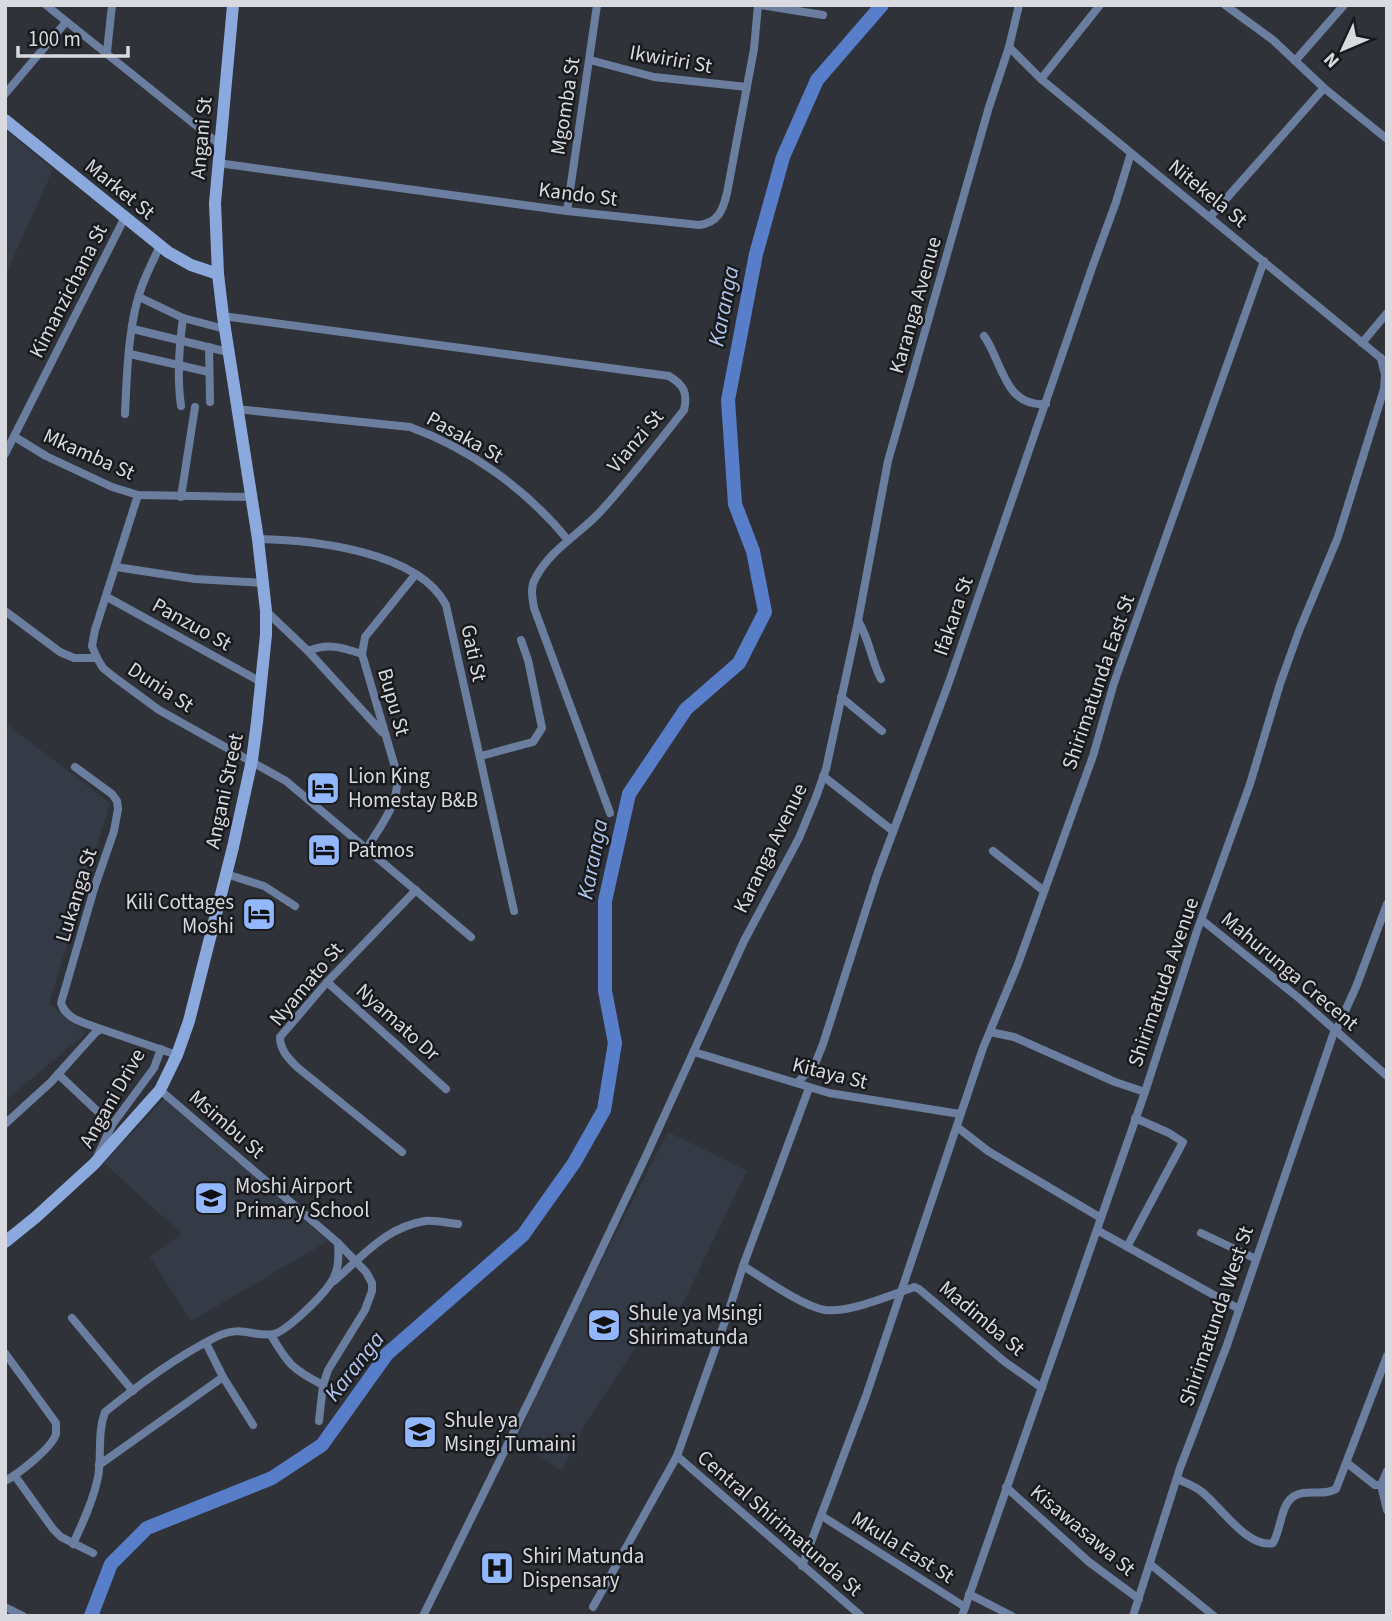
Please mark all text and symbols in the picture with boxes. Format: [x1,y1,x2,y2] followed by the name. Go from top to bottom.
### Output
[18,14,128,58] scale bar
[1308,14,1378,84] north arrow
[28,24,81,54] text: 100 m
[627,37,715,81] street label: Ikwiriri St
[1318,46,1346,74] text: N
[542,55,588,157] street label: Mgomba St
[182,96,220,180] street label: Angani St
[79,151,161,227] street label: Market St
[1162,152,1254,234] street label: Nitekela St
[537,174,619,214] street label: Kando St
[21,219,115,363] street label: Kimanzichana St
[881,233,949,377] street label: Karanga Avenue
[700,263,747,349] water label: Karanga
[600,403,670,479] street label: Vianzi St
[421,404,509,470] street label: Pasaka St
[38,420,140,488] street label: Mkamba St
[925,572,981,660] street label: Ifakara St
[147,590,237,658] street label: Panzuo St
[1054,590,1142,774] street label: Shirimatunda East St
[453,622,495,684] street label: Gati St
[122,654,200,720] street label: Dunia St
[370,665,418,739] street label: Bupu St
[197,731,251,851] street label: Angani Street
[348,761,478,815] place label: Lion King Homestay B&B
[304,769,342,807] hotel icon: Lion King Homestay B&B
[726,778,814,918] street label: Karanga Avenue
[569,816,616,902] water label: Karanga
[305,831,343,869] hotel icon: Patmos
[348,835,414,865] place label: Patmos
[48,844,104,946] street label: Lukanga St
[126,887,234,941] place label: Kili Cottages Moshi
[1120,893,1206,1071] street label: Shirimatuda Avenue
[240,895,278,933] hotel icon: Kili Cottages Moshi
[1215,904,1365,1038] street label: Mahurunga Crecent
[262,935,350,1033] street label: Nyamato St
[349,976,447,1068] street label: Nyamato Dr
[71,1043,153,1153] street label: Angani Drive
[789,1049,871,1097] street label: Kitaya St
[183,1083,271,1165] street label: Msimbu St
[235,1171,370,1225] place label: Moshi Airport Primary School
[192,1179,230,1217] school or university icon: Moshi Airport Primary School
[1171,1222,1261,1410] street label: Shirimatunda West St
[933,1273,1031,1363] street label: Madimba St
[628,1298,763,1352] place label: Shule ya Msingi Shirimatunda
[585,1306,623,1344] school or university icon: Shule ya Msingi Shirimatunda
[316,1324,392,1409] water label: Karanga
[444,1405,576,1459] place label: Shule ya Msingi Tumaini
[401,1413,439,1451] school or university icon: Shule ya Msingi Tumaini
[691,1443,869,1603] street label: Central Shirimatunda St
[1024,1477,1142,1583] street label: Kisawasawa St
[846,1504,960,1590] street label: Mkula East St
[522,1541,644,1595] place label: Shiri Matunda Dispensary
[478,1549,516,1587] hospital icon: Shiri Matunda Dispensary

